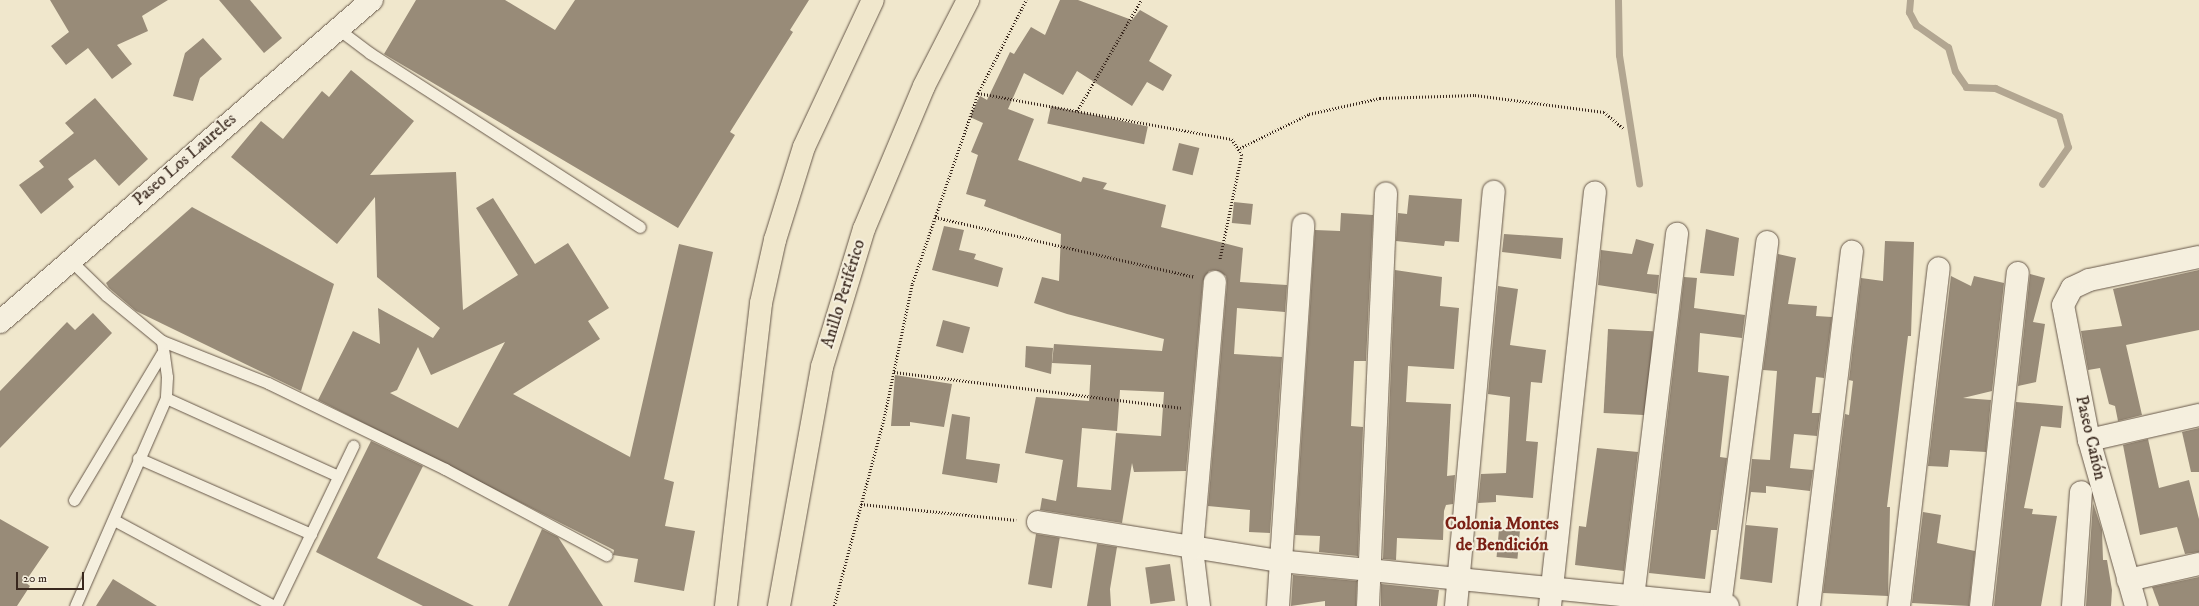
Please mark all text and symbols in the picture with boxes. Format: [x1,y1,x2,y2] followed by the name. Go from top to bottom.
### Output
[129,110,241,210] street label: Paseo Los Laureles
[818,237,870,351] street label: Anillo Periférico
[2070,394,2110,482] street label: Paseo Cañón
[1445,514,1559,556] district label: Colonia Montes de Bendición
[18,564,86,590] scale bar
[23,571,47,586] text: 20 m

